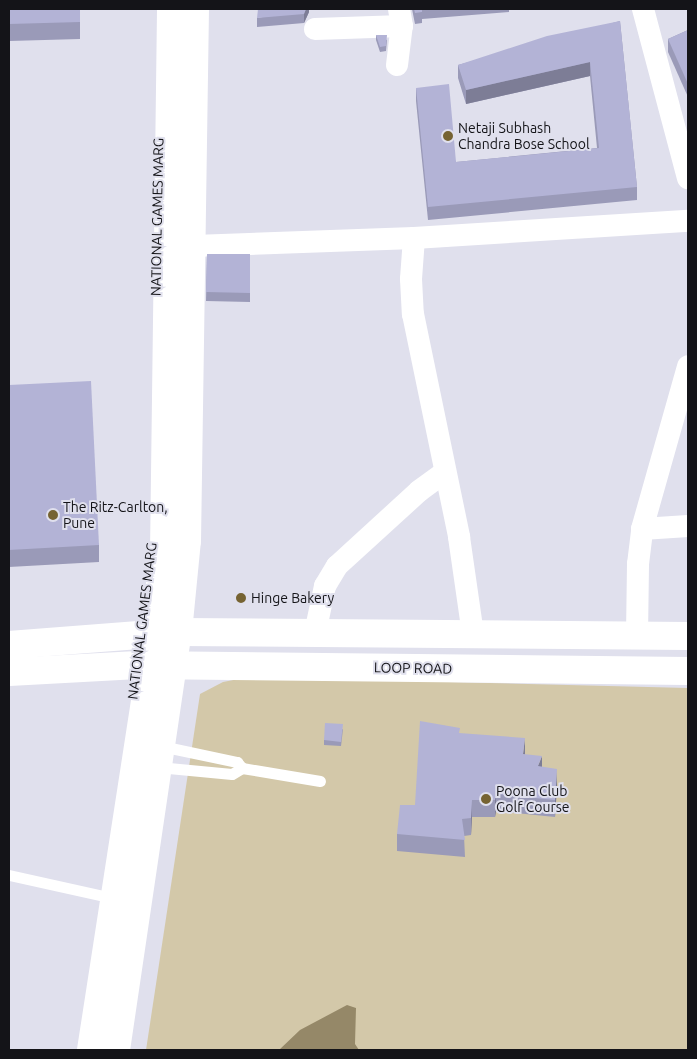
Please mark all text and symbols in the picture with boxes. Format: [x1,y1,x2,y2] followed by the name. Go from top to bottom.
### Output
[458,120,590,152] place label: Netaji Subhash Chandra Bose School
[442,130,454,142] marker: Netaji Subhash Chandra Bose School
[147,138,167,296] street label: NATIONAL GAMES MARG
[63,499,168,532] place label: The Ritz-Carlton, Pune
[47,509,59,521] marker: The Ritz-Carlton, Pune
[124,542,160,700] street label: NATIONAL GAMES MARG
[251,590,334,606] place label: Hinge Bakery
[235,592,247,604] marker: Hinge Bakery
[374,659,452,677] street label: LOOP ROAD
[496,783,570,816] place label: Poona Club Golf Course
[480,793,492,805] marker: Poona Club Golf Course

